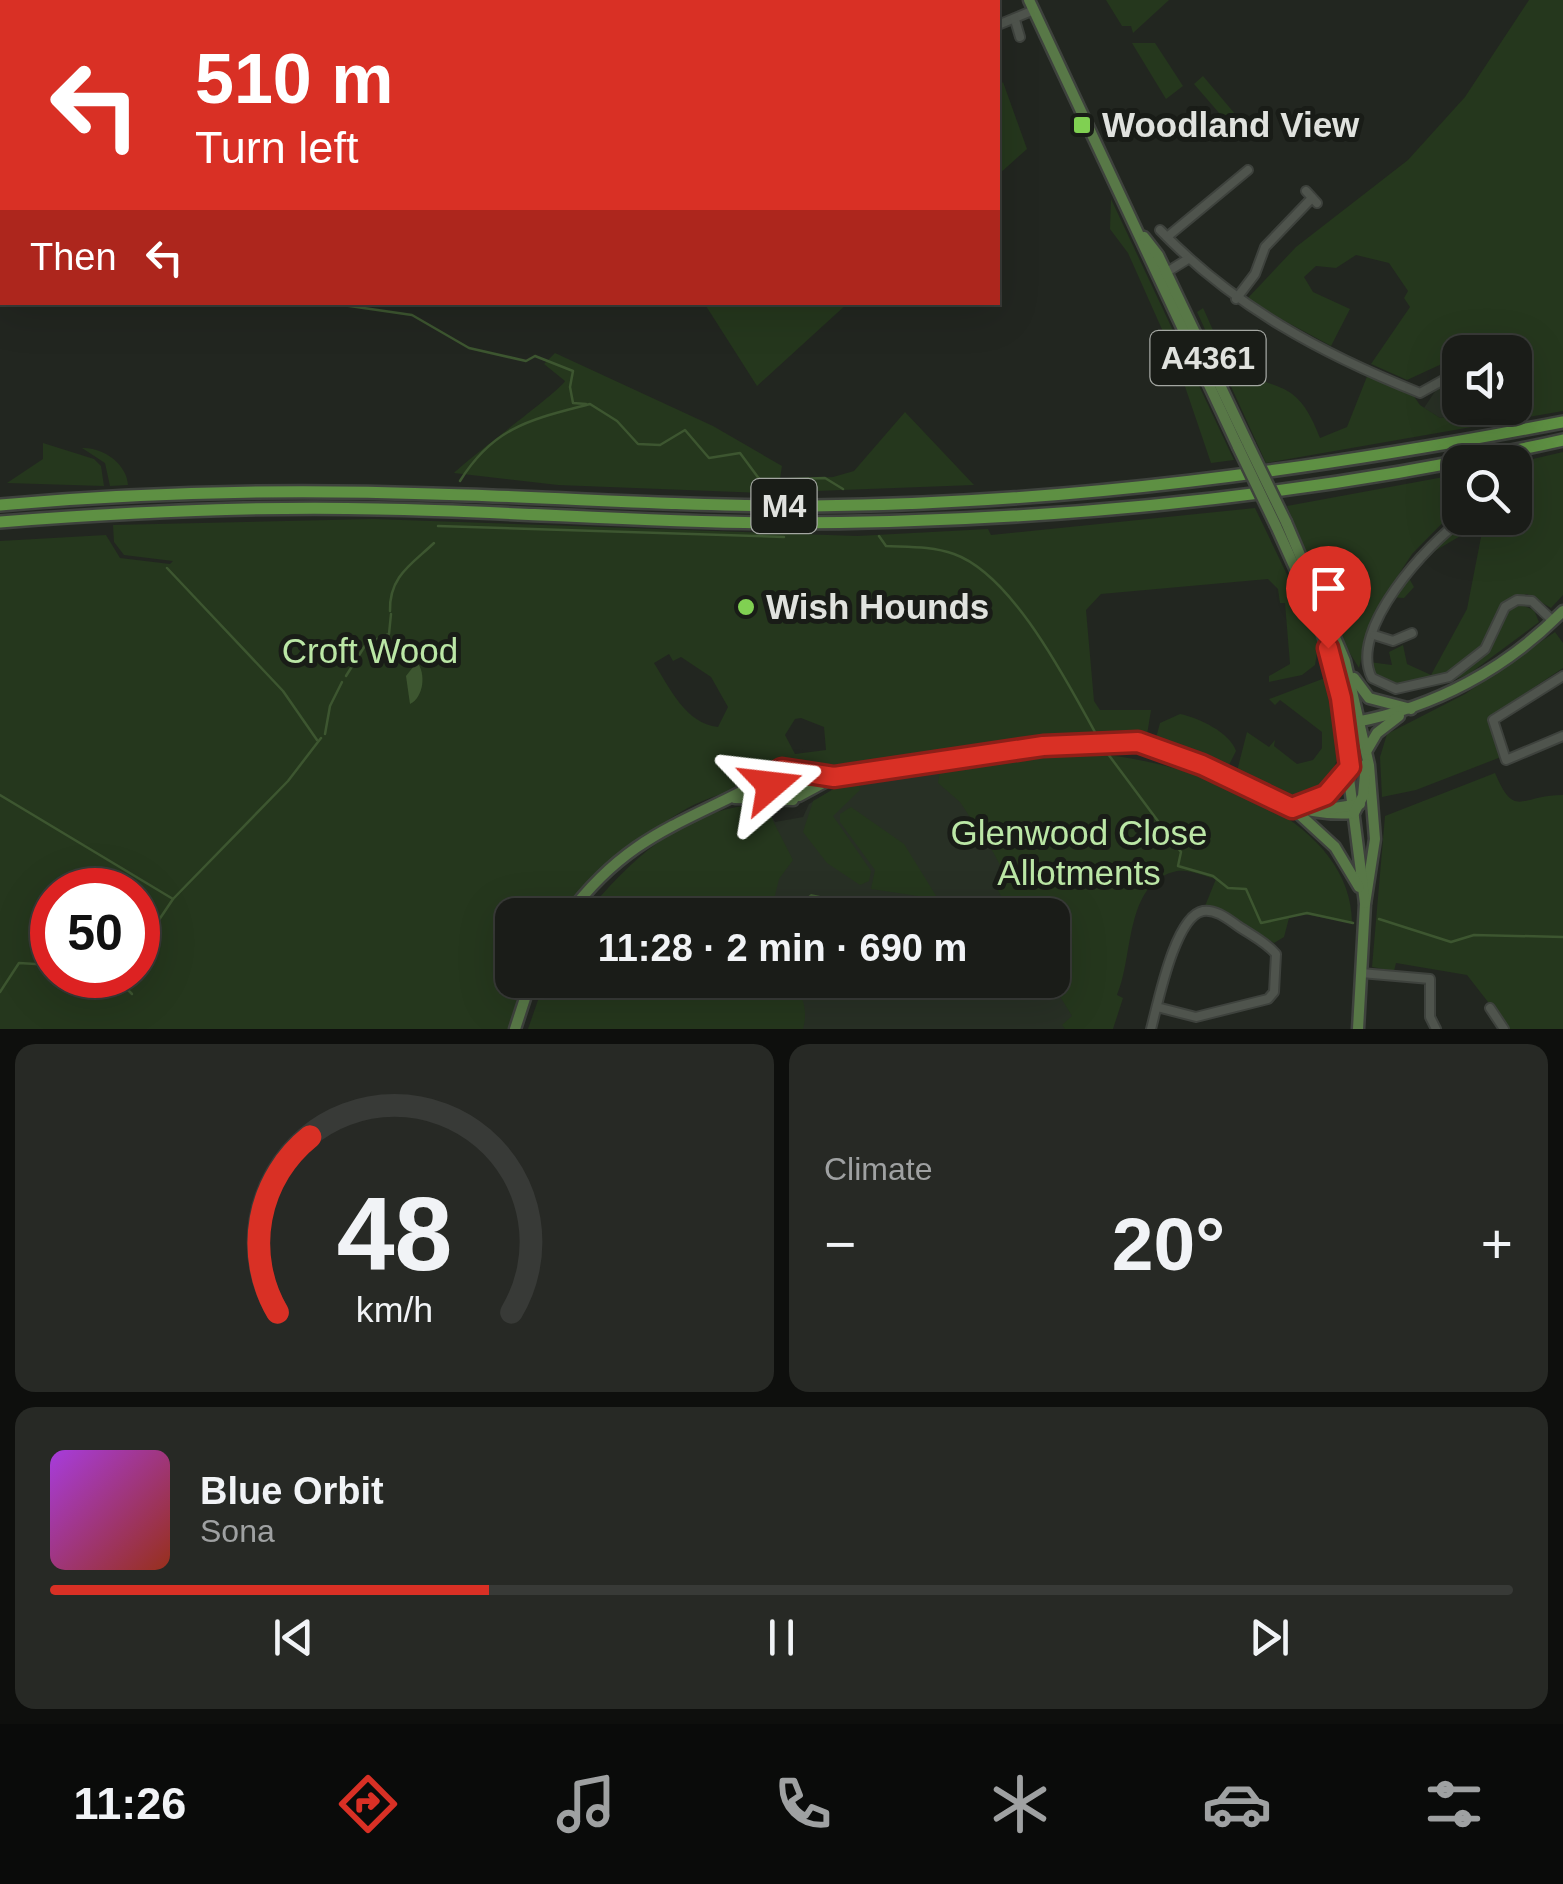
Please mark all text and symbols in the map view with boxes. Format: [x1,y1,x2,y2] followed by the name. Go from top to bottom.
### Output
[30,40,160,170] icon: left
[195,40,393,118] text: 510 m
[1102,105,1360,144] place label: Woodland View
[1071,114,1093,136] marker: Woodland View
[195,122,358,173] text: Turn left
[137,230,192,285] icon: left
[30,236,117,278] text: Then
[1150,331,1266,385] road number: A4361
[1442,335,1532,535] map controls
[1442,335,1532,425] button: sound
[1442,445,1532,535] button: search
[752,479,816,533] road number: M4
[1286,546,1371,649] pin
[1301,561,1356,616] icon: arrive
[766,587,989,626] place label: Wish Hounds
[735,596,757,618] marker: Wish Hounds
[282,631,458,670] park label: Croft Wood
[719,733,823,837] position arrow
[951,813,1207,892] park label: Glenwood Close Allotments
[30,868,160,998] speed limit sign: 50
[598,927,967,969] text: 11:28 · 2 min · 690 m
[824,1151,932,1187] text: Climate
[337,1176,452,1292] text: 48
[1112,1202,1225,1286] text: 20°
[824,1213,856,1275] text: −
[1481,1213,1513,1275] text: +
[356,1290,433,1330] text: km/h
[200,1470,384,1512] text: Blue Orbit
[200,1513,275,1549] text: Sona
[266,1610,321,1665] icon: previous
[754,1610,809,1665] icon: pause
[1242,1610,1297,1665] icon: next
[333,1769,403,1839] icon: directions
[551,1769,621,1839] icon: music
[768,1769,838,1839] icon: phone
[985,1769,1055,1839] icon: climate
[1202,1769,1272,1839] icon: car
[1419,1769,1489,1839] icon: filters
[74,1778,186,1829] text: 11:26

